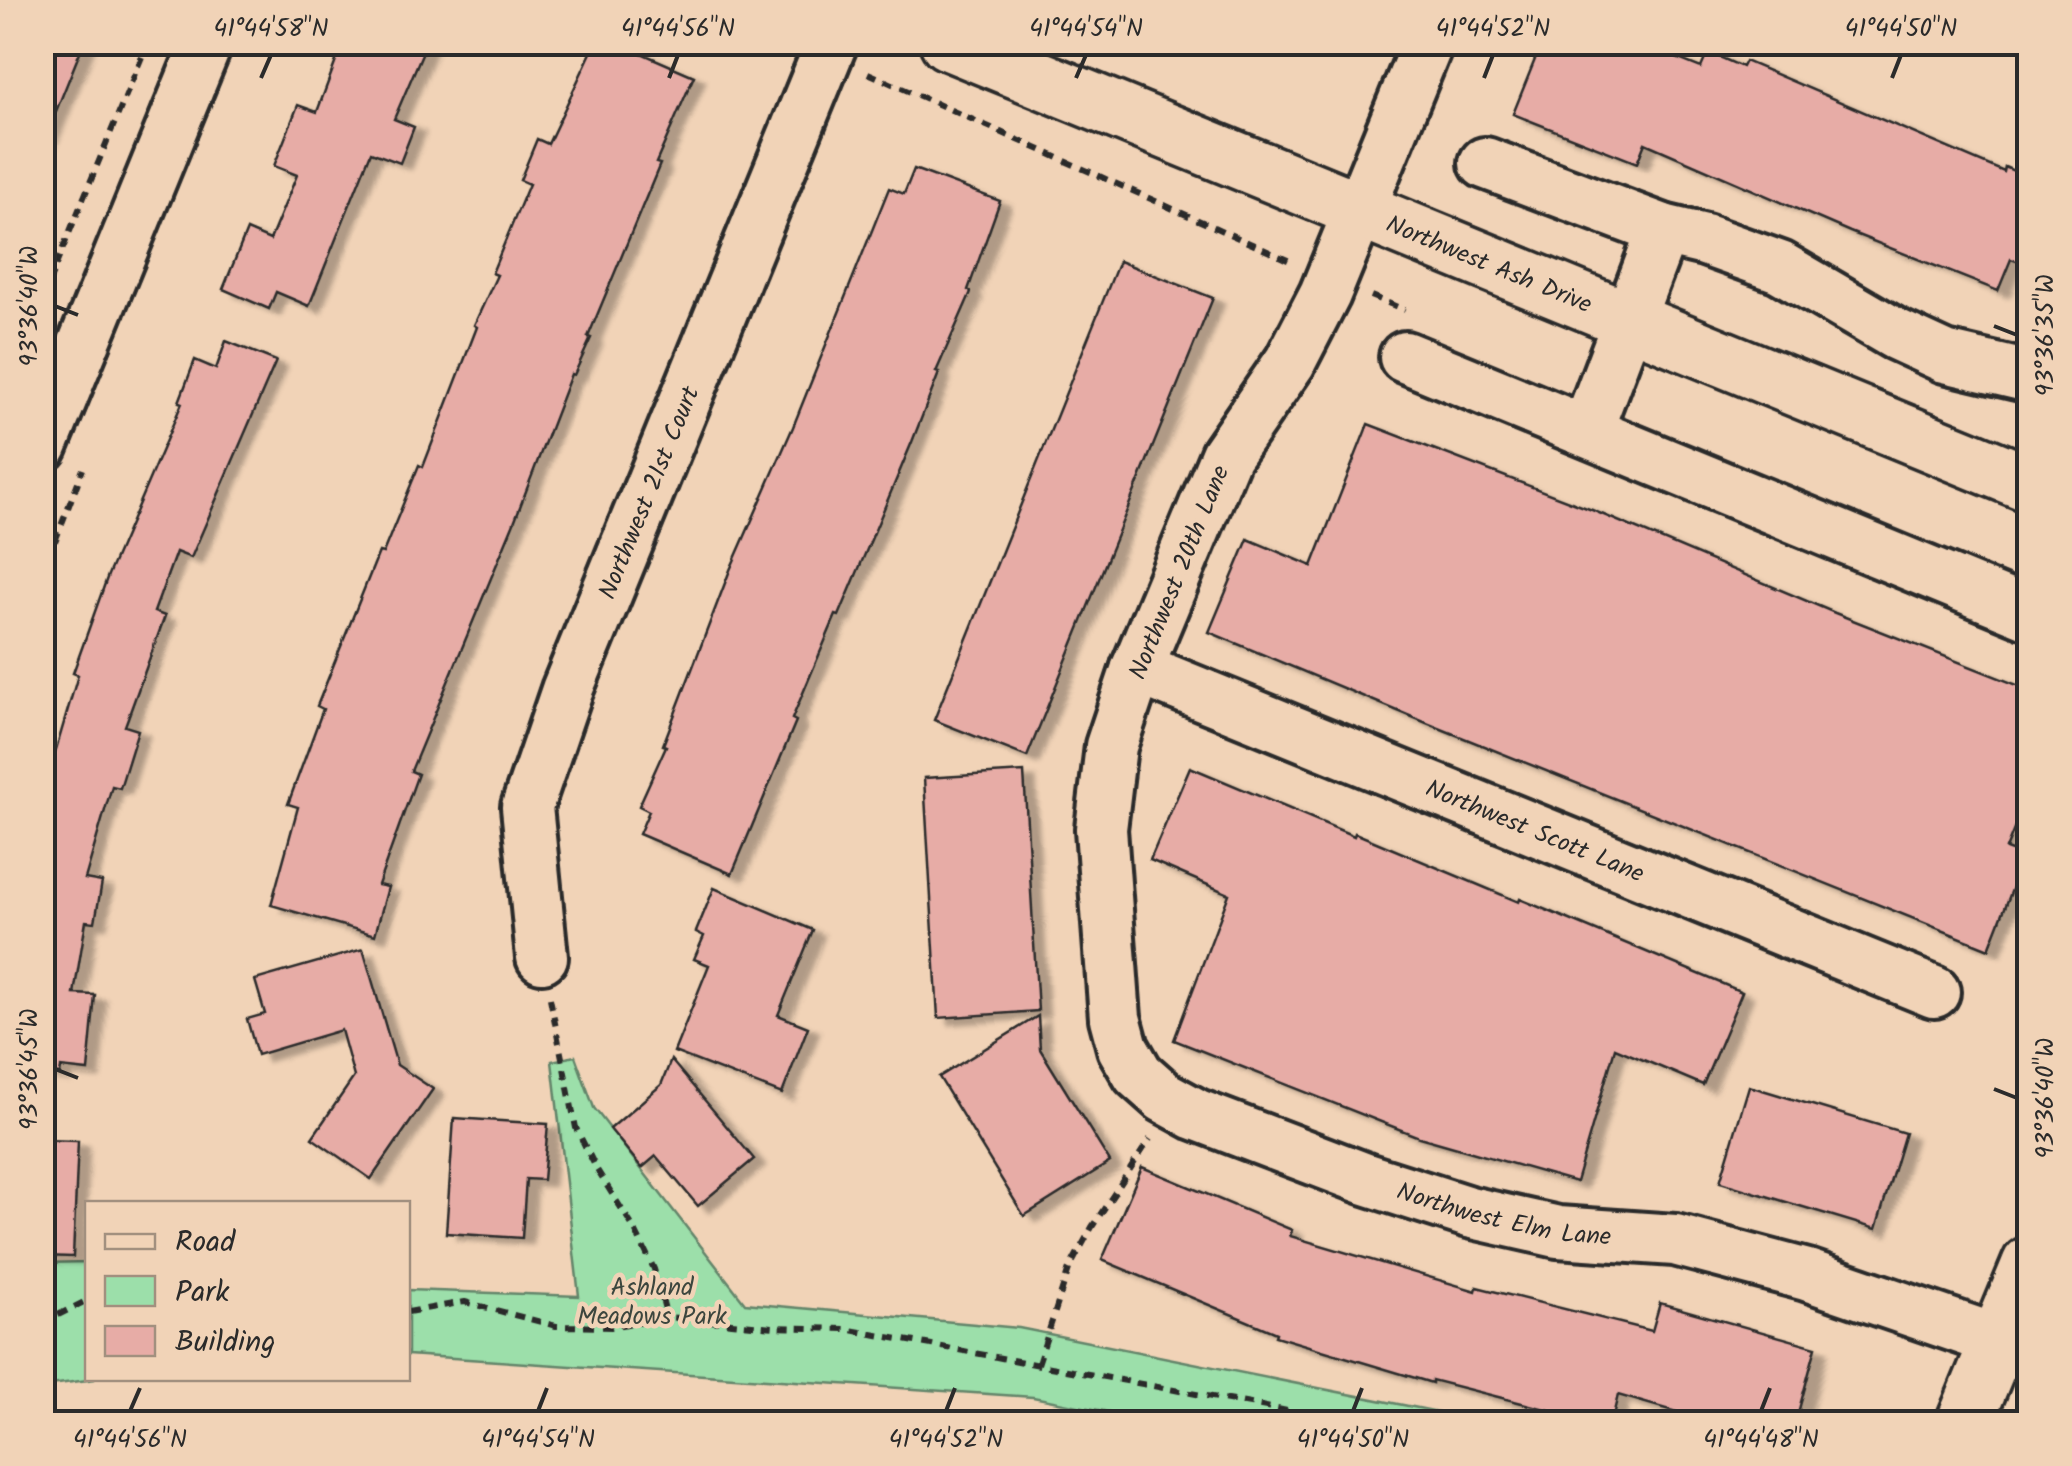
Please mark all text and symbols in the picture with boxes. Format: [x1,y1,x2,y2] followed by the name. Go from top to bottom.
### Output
[214,9,329,49] text: 41°44'58"N
[621,9,735,49] text: 41°44'56"N
[1029,9,1143,49] text: 41°44'54"N
[1436,9,1550,49] text: 41°44'52"N
[1845,9,1957,49] text: 41°44'50"N
[1380,205,1598,325] street label: Northwest Ash Drive
[10,246,50,366] text: 93°36'40"W
[2026,274,2066,396] text: 93°36'35"W
[588,380,711,606] street label: Northwest 21st Court
[1119,460,1241,686] street label: Northwest 20th Lane
[1419,769,1650,894] street label: Northwest Scott Lane
[10,1008,50,1130] text: 93°36'45"W
[2026,1038,2066,1158] text: 93°36'40"W
[1391,1172,1612,1258] street label: Northwest Elm Lane
[85,1201,410,1381] legend
[175,1219,236,1267] text: Road
[577,1268,727,1337] park label: Ashland Meadows Park
[175,1269,230,1317] text: Park
[175,1319,275,1367] text: Building
[73,1420,187,1460] text: 41°44'56"N
[481,1420,595,1460] text: 41°44'54"N
[889,1420,1003,1460] text: 41°44'52"N
[1297,1420,1409,1460] text: 41°44'50"N
[1703,1420,1819,1460] text: 41°44'48"N

